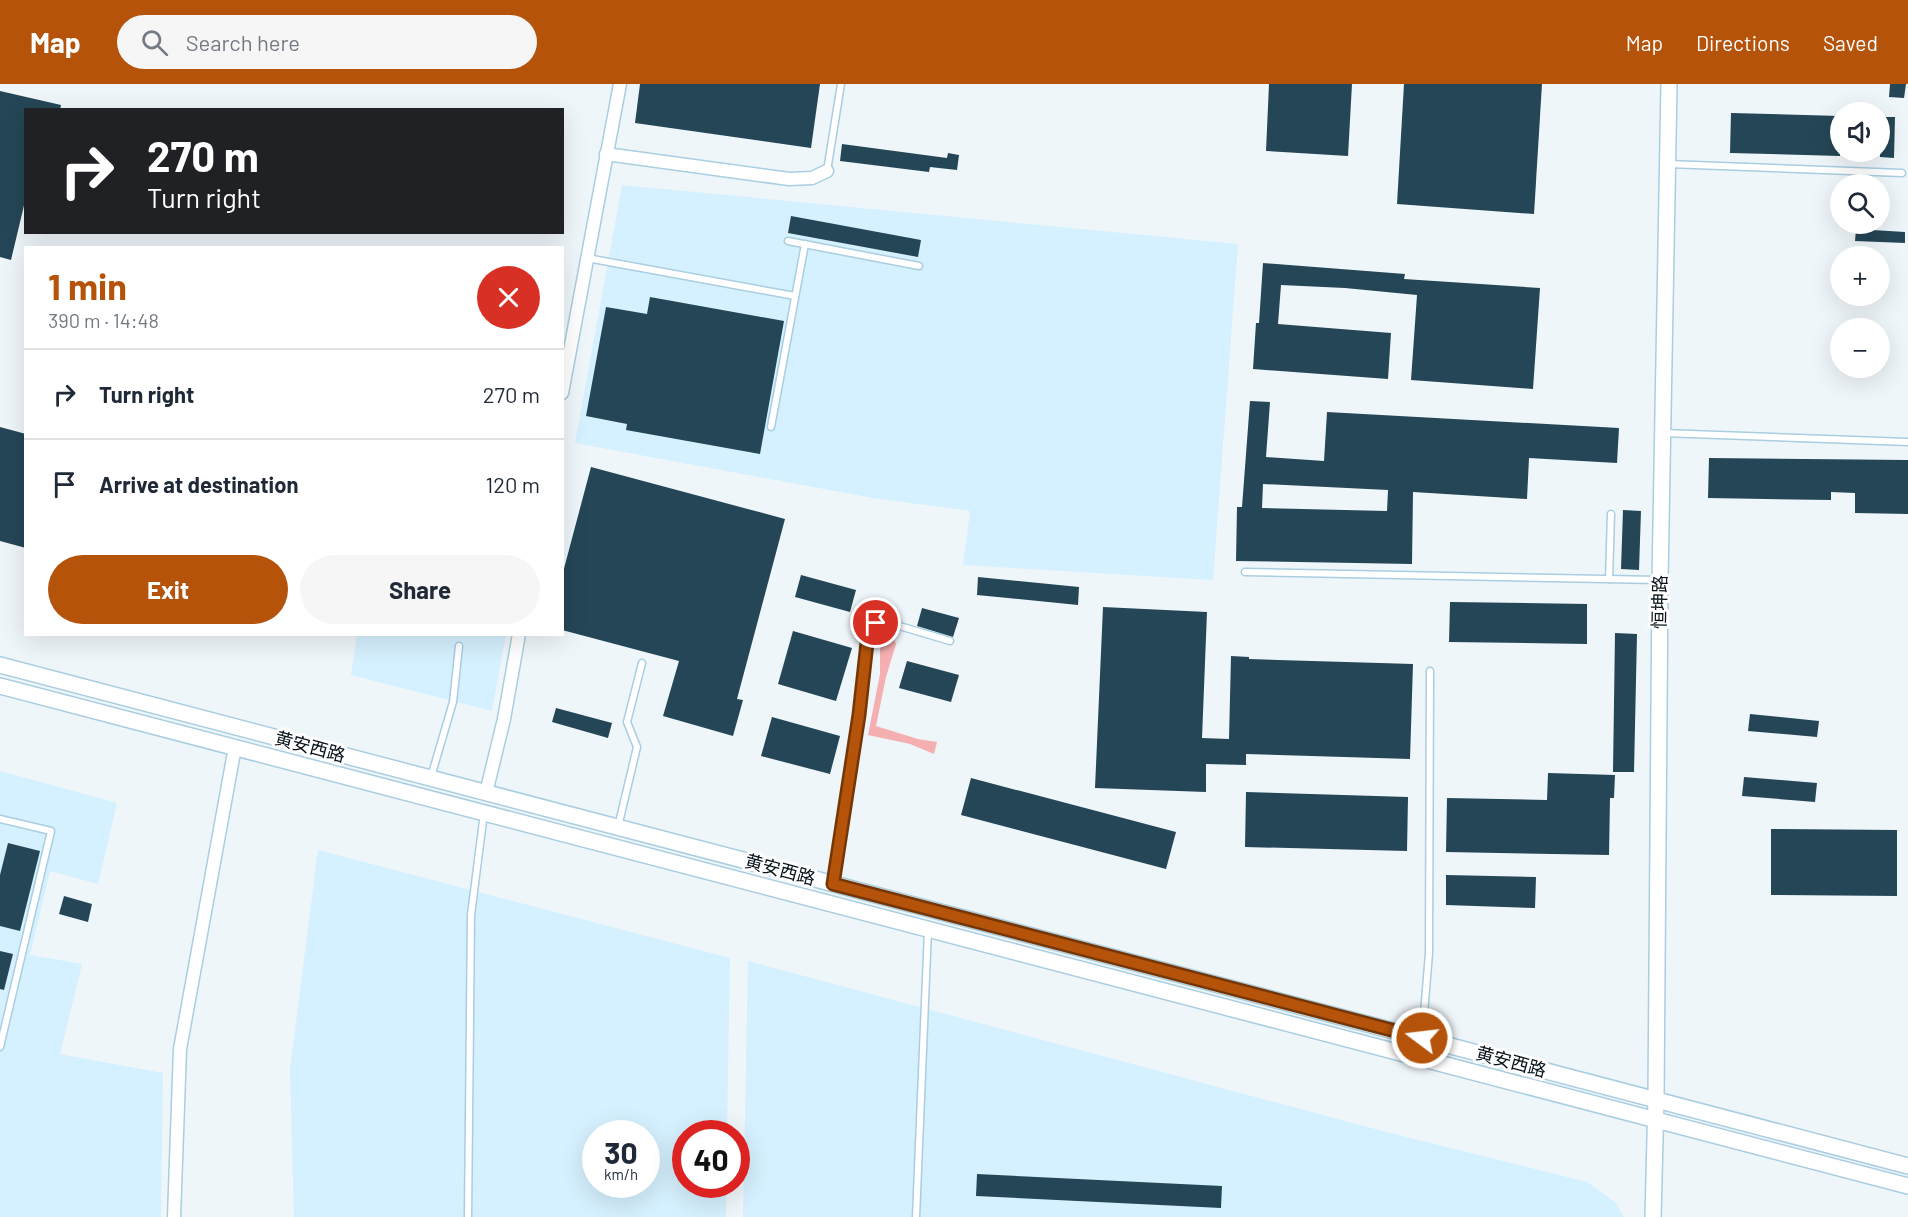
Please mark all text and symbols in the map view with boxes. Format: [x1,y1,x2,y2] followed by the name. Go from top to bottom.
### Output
[117,15,537,69] search box
[30,25,81,59] text: Map
[138,26,171,59] icon: search
[186,29,300,55] text: Search here
[1626,30,1663,55] text: Map
[1696,30,1790,55] text: Directions
[1823,30,1878,55] text: Saved
[1830,102,1890,378] map controls
[1830,102,1890,162] button: sound
[147,130,259,180] text: 270 m
[48,132,126,210] icon: right
[1830,174,1890,234] button: search
[147,181,261,213] text: Turn right
[1830,246,1890,306] button: +
[48,264,127,307] text: 1 min
[477,266,540,329] button: close
[48,308,159,332] text: 390 m · 14:48
[1830,318,1890,378] button: −
[48,378,81,411] icon: right
[99,381,194,407] text: Turn right
[483,381,540,407] text: 270 m
[48,468,81,501] icon: arrive
[99,471,298,497] text: Arrive at destination
[485,471,540,497] text: 120 m
[48,555,288,624] button: Exit
[300,555,540,624] button: Share
[1648,575,1670,629] street label: 恒坤路
[850,597,901,648] pin
[859,606,892,639] icon: arrive
[273,726,348,766] street label: 黄安西路
[743,849,818,889] street label: 黄安西路
[1390,1006,1454,1070] position arrow
[1474,1041,1549,1081] street label: 黄安西路
[672,1120,750,1198] speed limit sign: 40
[604,1134,638,1170] text: 30
[604,1165,638,1183] text: km/h

